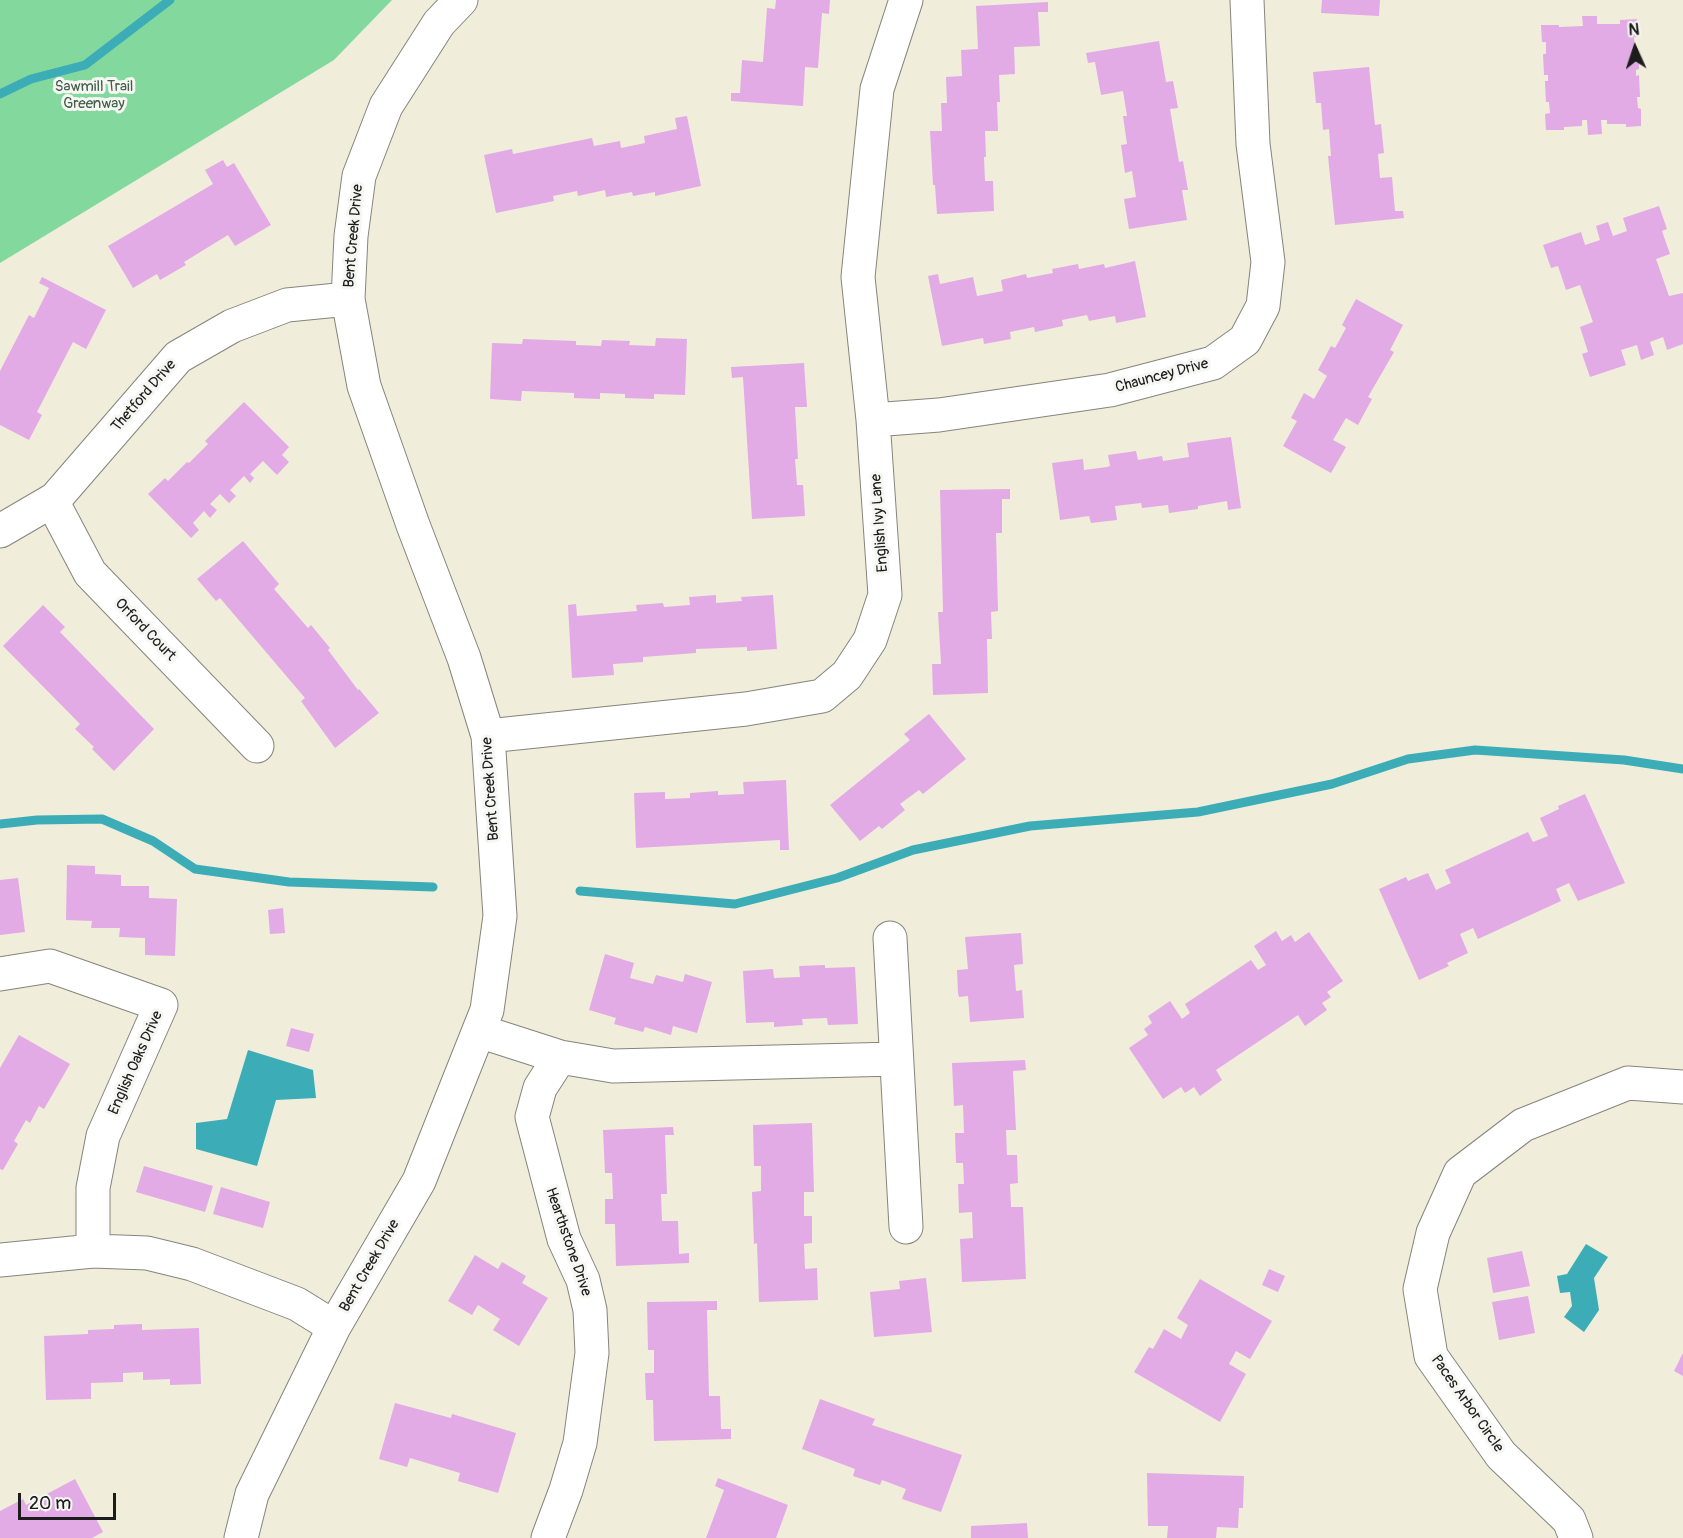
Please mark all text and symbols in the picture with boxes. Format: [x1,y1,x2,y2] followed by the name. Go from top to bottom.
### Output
[1605,18,1665,78] north arrow
[1628,20,1640,40] text: N
[55,78,133,113] park label: Sawmill Trail Greenway
[341,183,367,289] street label: Bent Creek Drive
[1113,355,1211,397] street label: Chauncey Drive
[108,356,180,436] street label: Thetford Drive
[868,473,892,573] street label: English Ivy Lane
[111,595,179,665] street label: Orford Court
[478,737,504,841] street label: Bent Creek Drive
[105,1008,167,1118] street label: English Oaks Drive
[541,1185,595,1299] street label: Hearthstone Drive
[336,1217,404,1315] street label: Bent Creek Drive
[1427,1352,1507,1456] street label: Paces Arbor Circle
[21,1481,118,1519] scale bar
[29,1492,71,1515] text: 20 m

